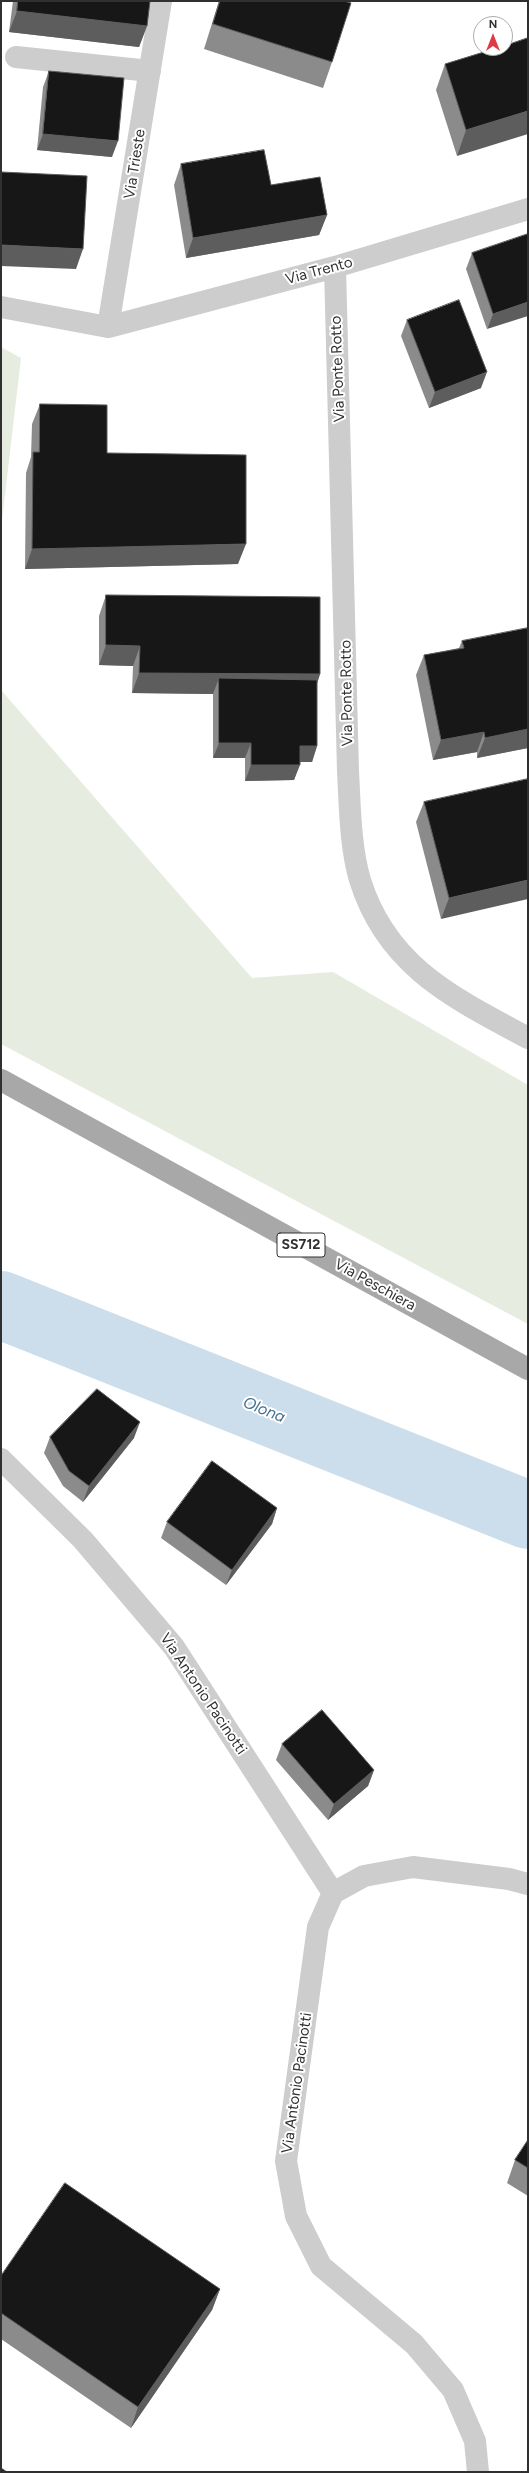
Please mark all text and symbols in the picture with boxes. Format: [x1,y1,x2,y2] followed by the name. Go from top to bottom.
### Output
[473,16,513,56] north arrow
[489,18,497,31] text: N
[121,128,149,200] street label: Via Trieste
[283,253,355,289] street label: Via Trento
[327,315,349,423] street label: Via Ponte Rotto
[337,640,357,746] street label: Via Ponte Rotto
[277,1233,325,1257] road number: SS712
[331,1255,419,1315] street label: Via Peschiera
[240,1393,288,1427] water label: Olona
[156,1630,250,1758] street label: Via Antonio Pacinotti
[278,2011,316,2155] street label: Via Antonio Pacinotti

